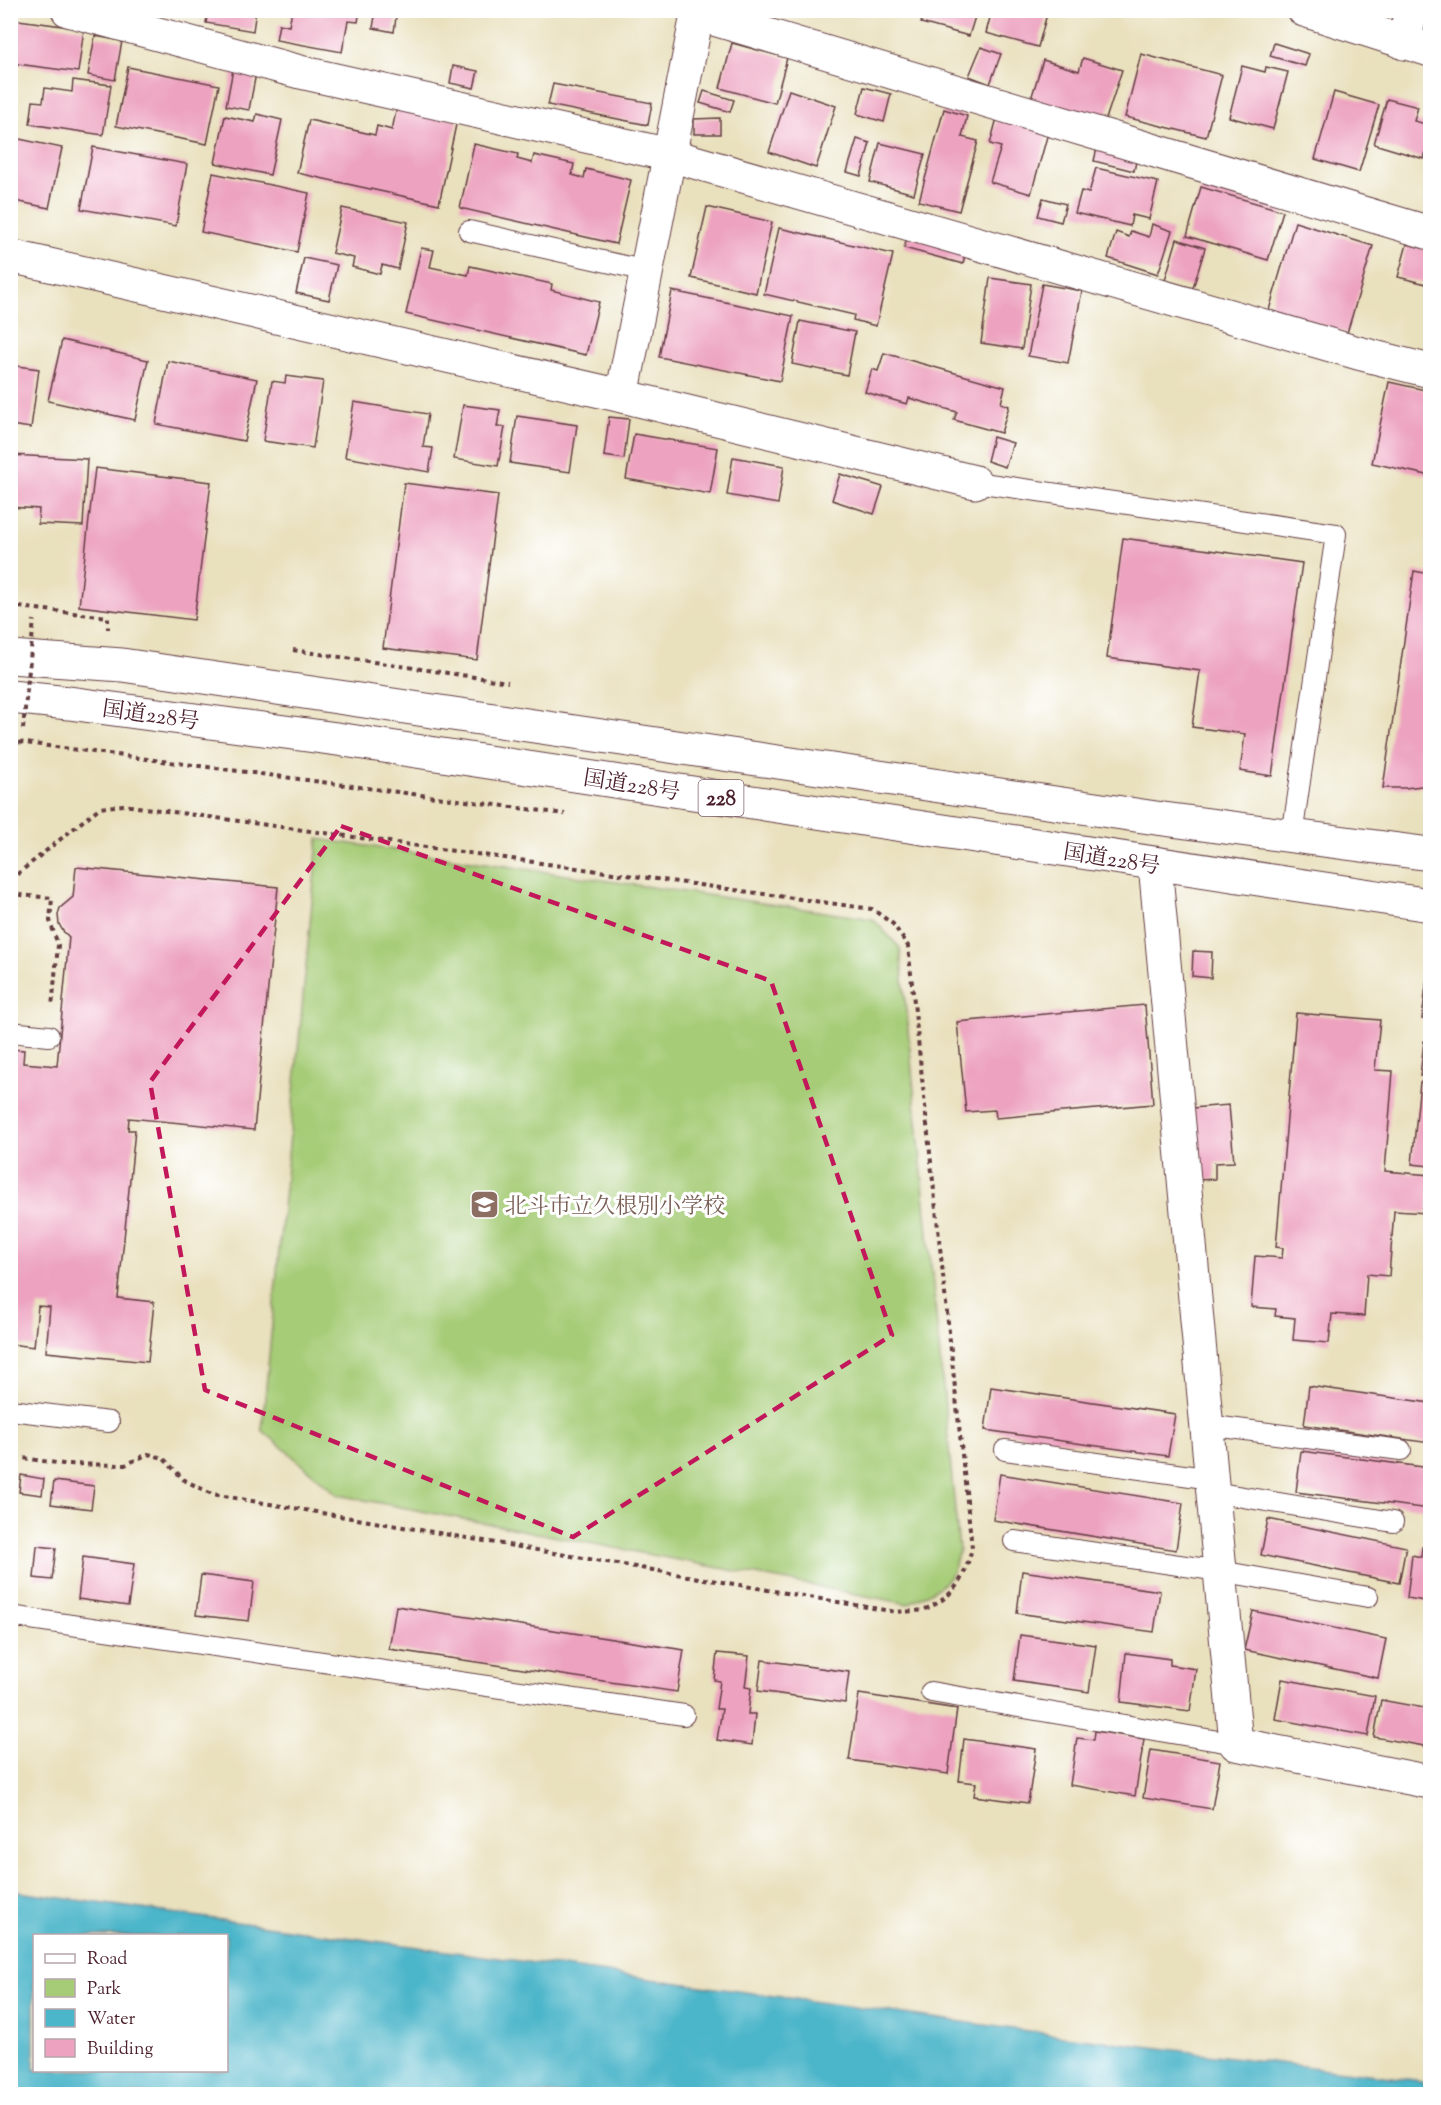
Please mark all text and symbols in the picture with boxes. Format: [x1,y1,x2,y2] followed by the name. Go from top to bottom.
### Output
[100,694,201,740] street label: 国道228号
[581,764,682,810] street label: 国道228号
[698,780,744,816] road number: 228
[1061,838,1162,884] street label: 国道228号
[468,1189,500,1221] school or university icon: 北斗市立久根別小学校
[505,1192,725,1224] place label: 北斗市立久根別小学校
[33,1934,228,2072] legend
[87,1947,127,1973] text: Road
[87,1977,122,2003] text: Park
[87,2007,136,2033] text: Water
[87,2037,153,2063] text: Building

